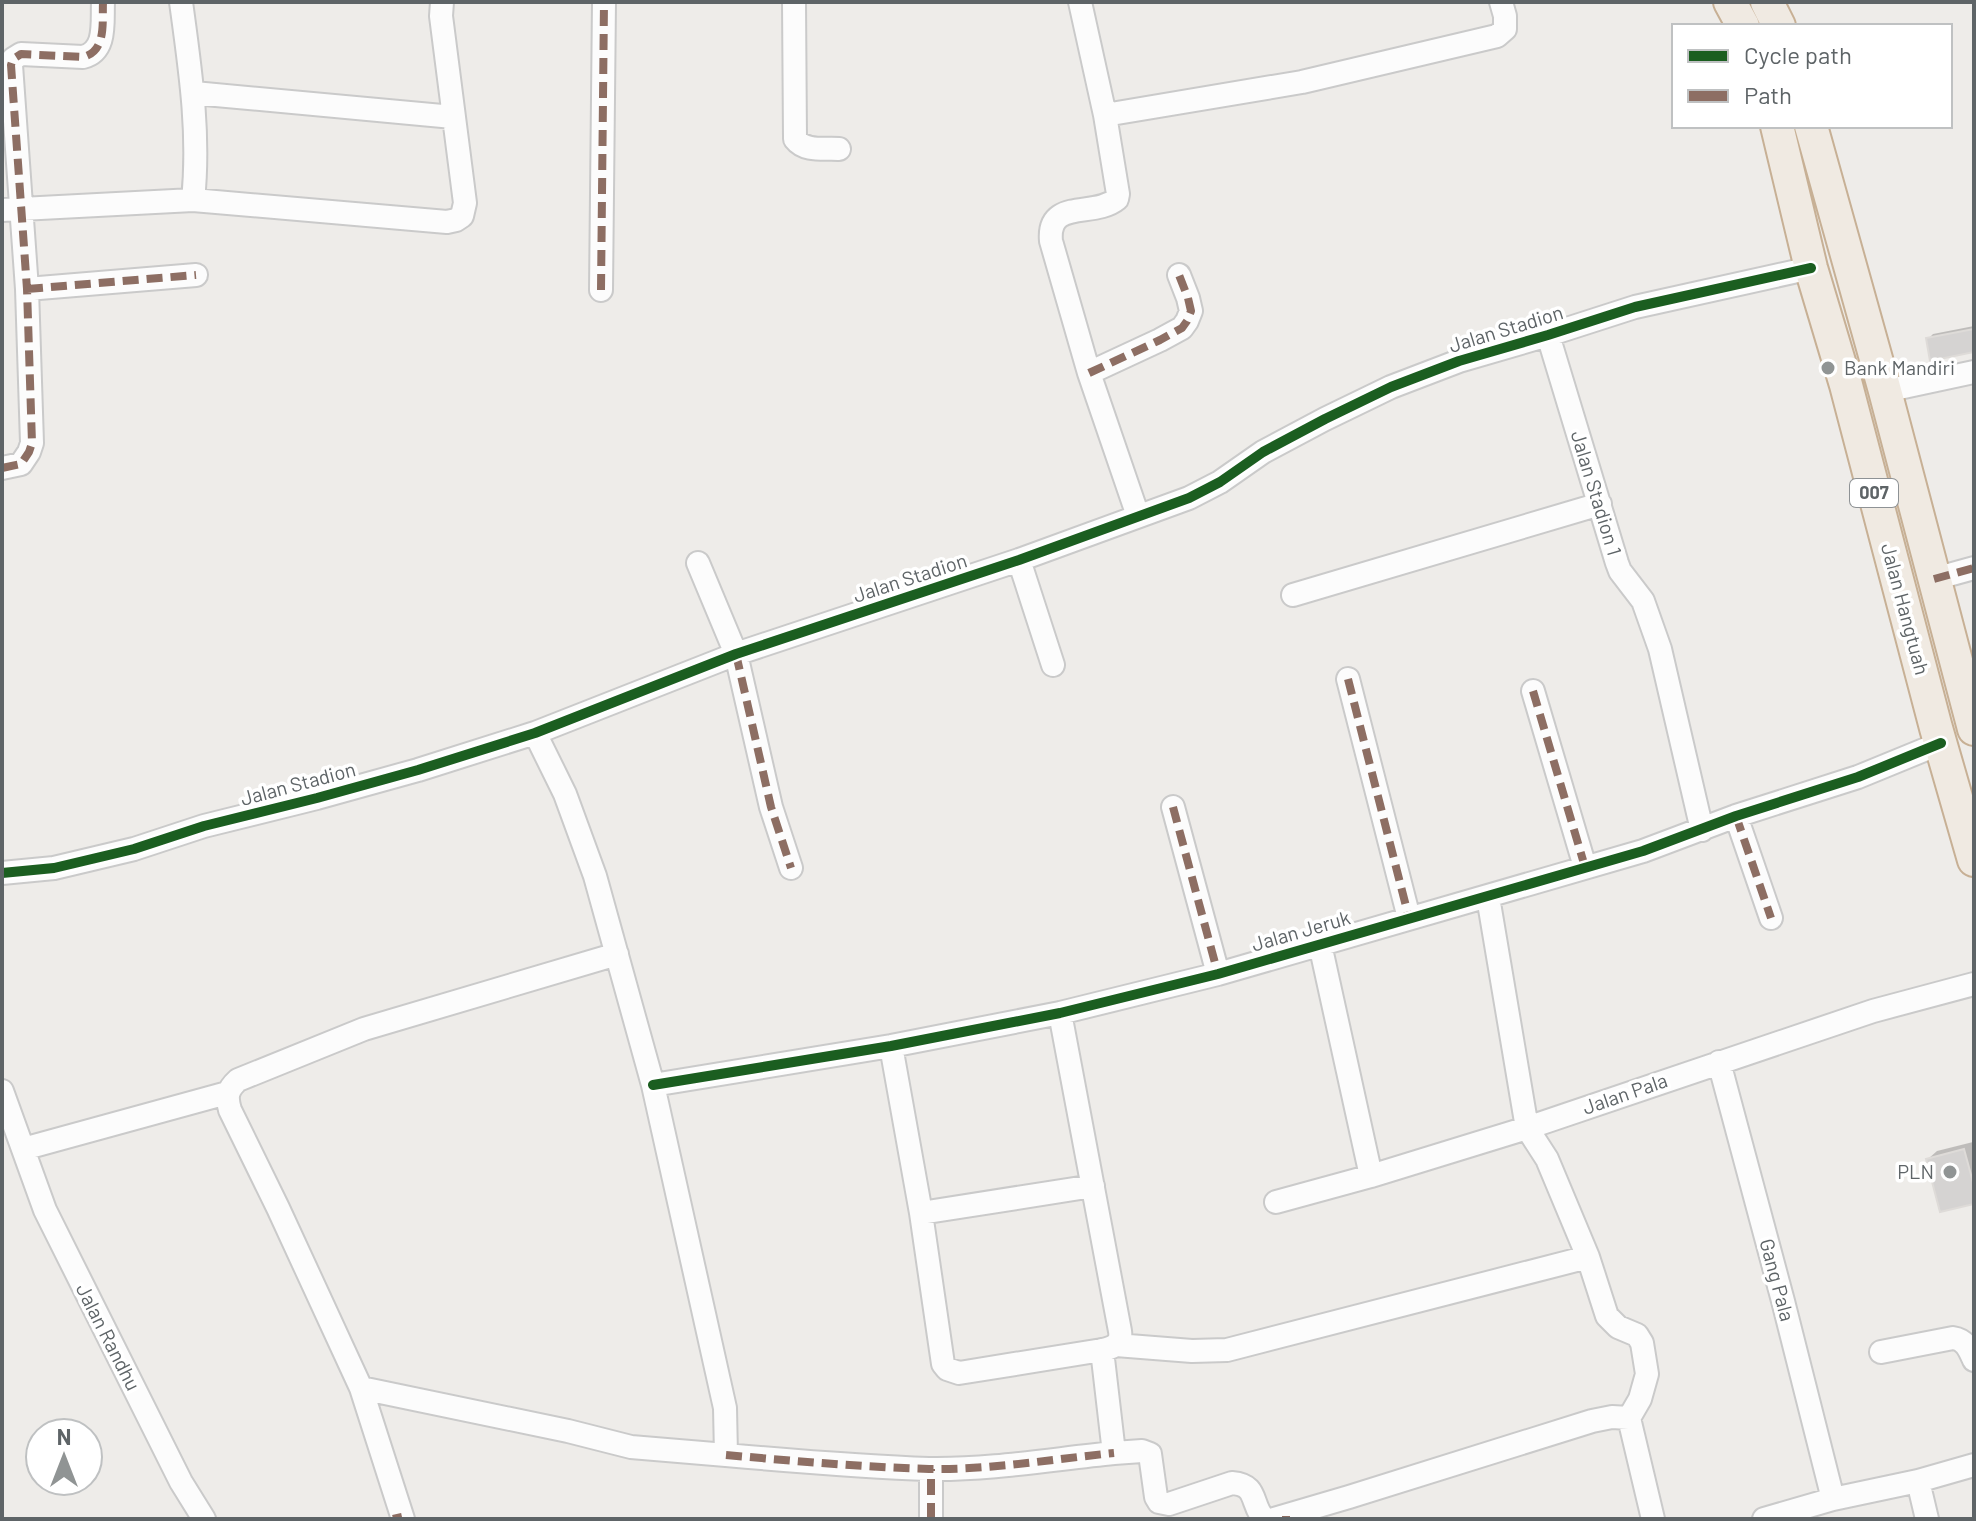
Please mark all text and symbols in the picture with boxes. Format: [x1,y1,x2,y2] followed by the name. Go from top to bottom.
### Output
[1672,24,1952,128] legend
[1744,40,1852,69] text: Cycle path
[1744,80,1792,109] text: Path
[1446,299,1566,357] street label: Jalan Stadion
[1844,355,1955,379] place label: Bank Mandiri
[1819,359,1837,377] marker: Bank Mandiri
[1567,427,1627,558] street label: Jalan Stadion 1
[1850,479,1898,507] road number: 007
[1877,540,1935,677] street label: Jalan Hangtuah
[850,547,970,607] street label: Jalan Stadion
[238,756,358,810] street label: Jalan Stadion
[1249,905,1353,956] street label: Jalan Jeruk
[1579,1067,1670,1119] street label: Jalan Pala
[1897,1159,1934,1183] place label: PLN
[1941,1163,1959,1181] marker: PLN
[1755,1236,1801,1324] street label: Gang Pala
[72,1279,146,1394] street label: Jalan Randhu
[24,1417,104,1497] north arrow
[57,1423,71,1449] text: N

